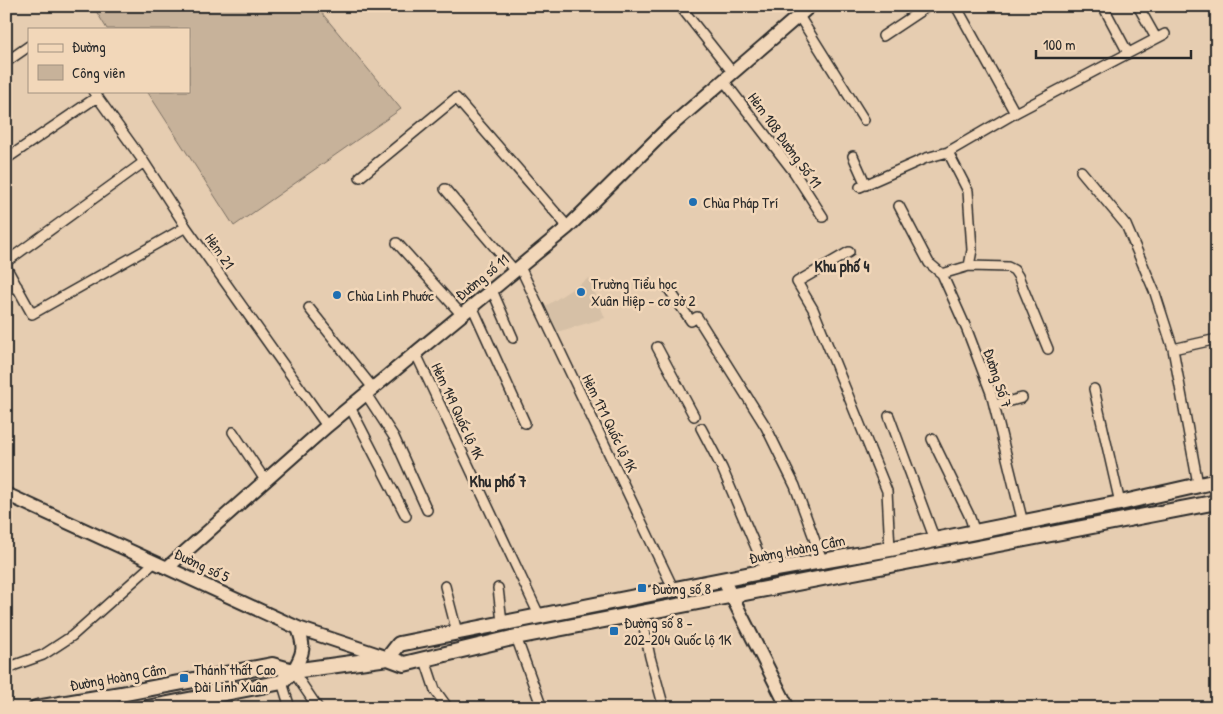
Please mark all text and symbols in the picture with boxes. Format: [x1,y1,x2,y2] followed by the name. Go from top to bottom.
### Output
[28,28,190,92] legend
[1036,28,1190,60] scale bar
[1043,34,1076,55] text: 100 m
[72,36,106,57] text: Đường
[72,62,126,83] text: Công viên
[743,88,827,192] street label: Hẻm 108 Đường Số 11
[703,192,778,213] place label: Chùa Pháp Trí
[687,196,699,208] marker: Chùa Pháp Trí
[200,229,240,273] street label: Hẻm 21
[451,249,513,305] street label: Đường số 11
[815,255,869,278] district label: Khu phố 4
[591,273,695,311] place label: Trường Tiểu học Xuân Hiệp - cơ sở 2
[347,285,434,306] place label: Chùa Linh Phước
[575,286,587,298] marker: Trường Tiểu học Xuân Hiệp - cơ sở 2
[331,289,343,301] marker: Chùa Linh Phước
[979,346,1017,410] street label: Đường Số 7
[426,359,490,463] street label: Hẻm 149 Quốc lộ 1K
[577,371,643,476] street label: Hẻm 171 Quốc lộ 1K
[470,470,526,493] district label: Khu phố 7
[747,529,847,569] street label: Đường Hoàng Cầm
[171,543,234,587] street label: Đường số 5
[652,578,711,599] place label: Đường số 8
[636,582,648,594] marker: Đường số 8
[624,612,732,650] place label: Đường số 8 - 202-204 Quốc lộ 1K
[608,625,620,637] marker: Đường số 8 - 202-204 Quốc lộ 1K
[68,658,168,696] street label: Đường Hoàng Cầm
[194,659,276,697] place label: Thánh thất Cao Đài Linh Xuân
[178,672,190,684] marker: Thánh thất Cao Đài Linh Xuân

